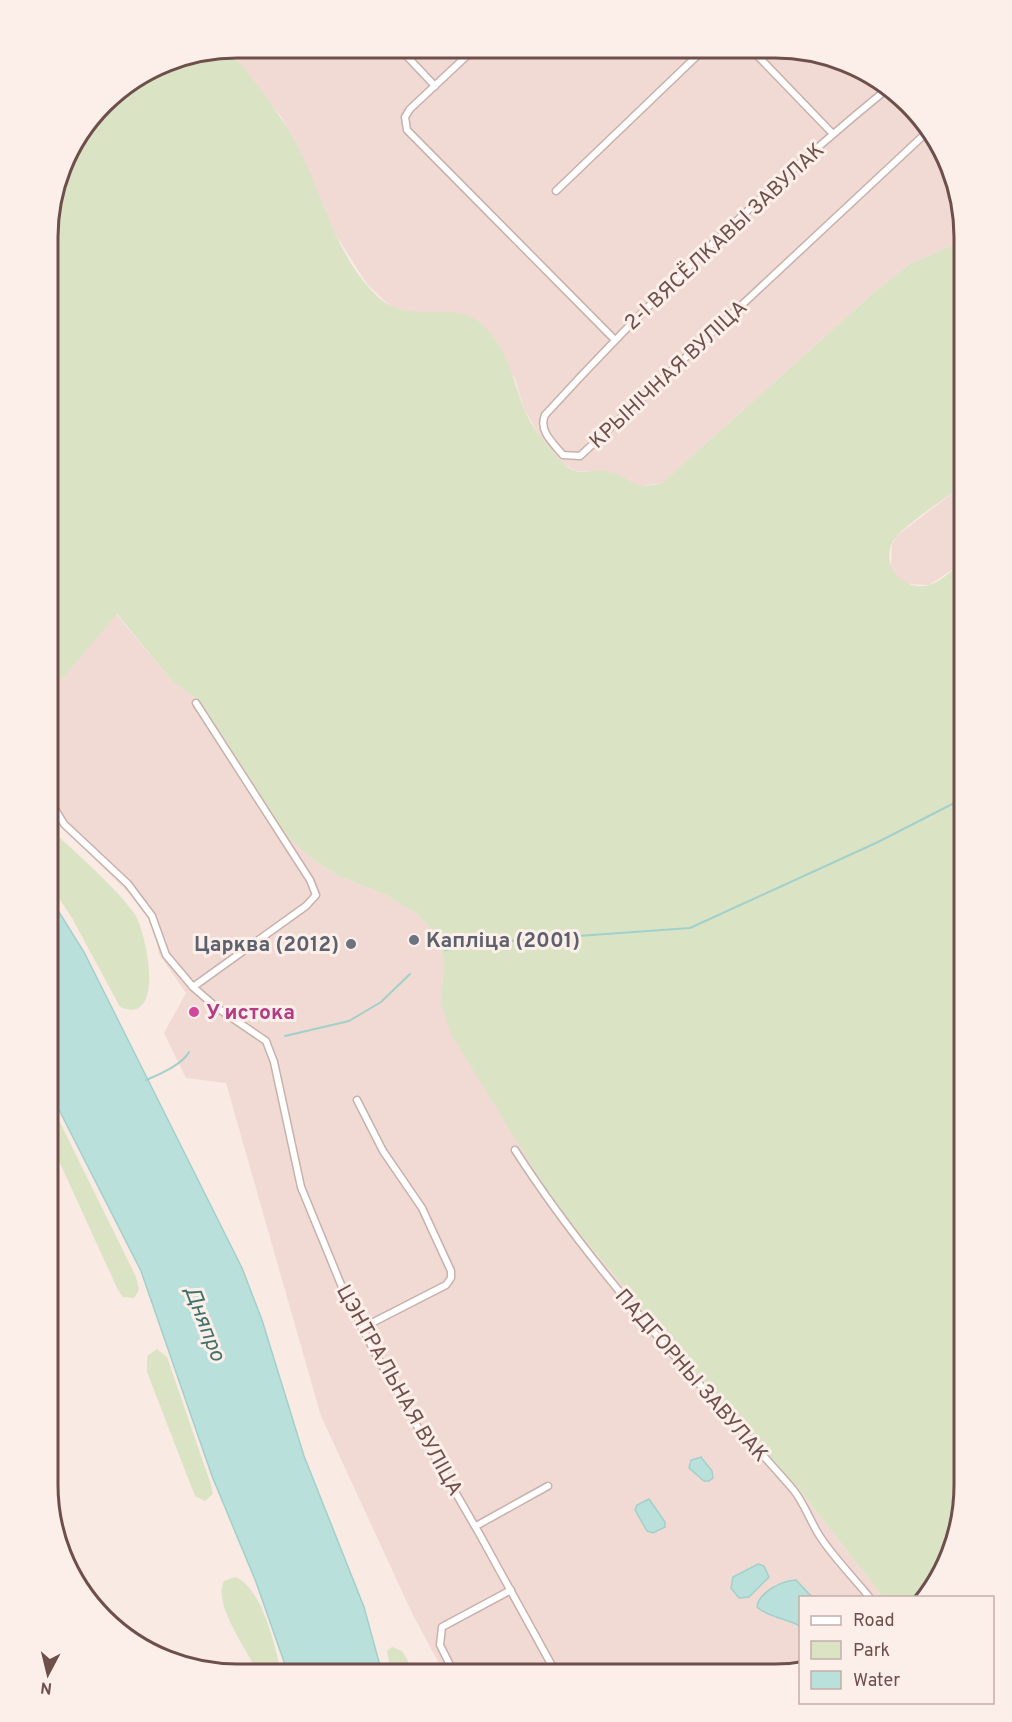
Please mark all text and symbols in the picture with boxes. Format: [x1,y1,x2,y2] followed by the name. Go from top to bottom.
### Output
[619,137,831,337] street label: 2-І ВЯСЁЛКАВЫ ЗАВУЛАК
[584,295,754,455] street label: КРЫНІЧНАЯ ВУЛІЦА
[426,928,580,955] place label: Капліца (2001)
[194,932,339,959] place label: Царква (2012)
[407,933,421,947] marker: Капліца (2001)
[344,937,358,951] marker: Царква (2012)
[206,1000,295,1027] place label: У истока
[187,1005,201,1019] marker: У истока
[329,1280,468,1501] street label: ЦЭНТРАЛЬНАЯ ВУЛІЦА
[177,1282,230,1366] water label: Дняпро
[608,1284,773,1468] street label: ПАДГОРНЫ ЗАВУЛАК
[799,1596,994,1704] legend
[853,1610,895,1633] text: Road
[853,1640,890,1663] text: Park
[18,1644,78,1704] north arrow
[853,1670,900,1693] text: Water
[39,1676,53,1698] text: N

